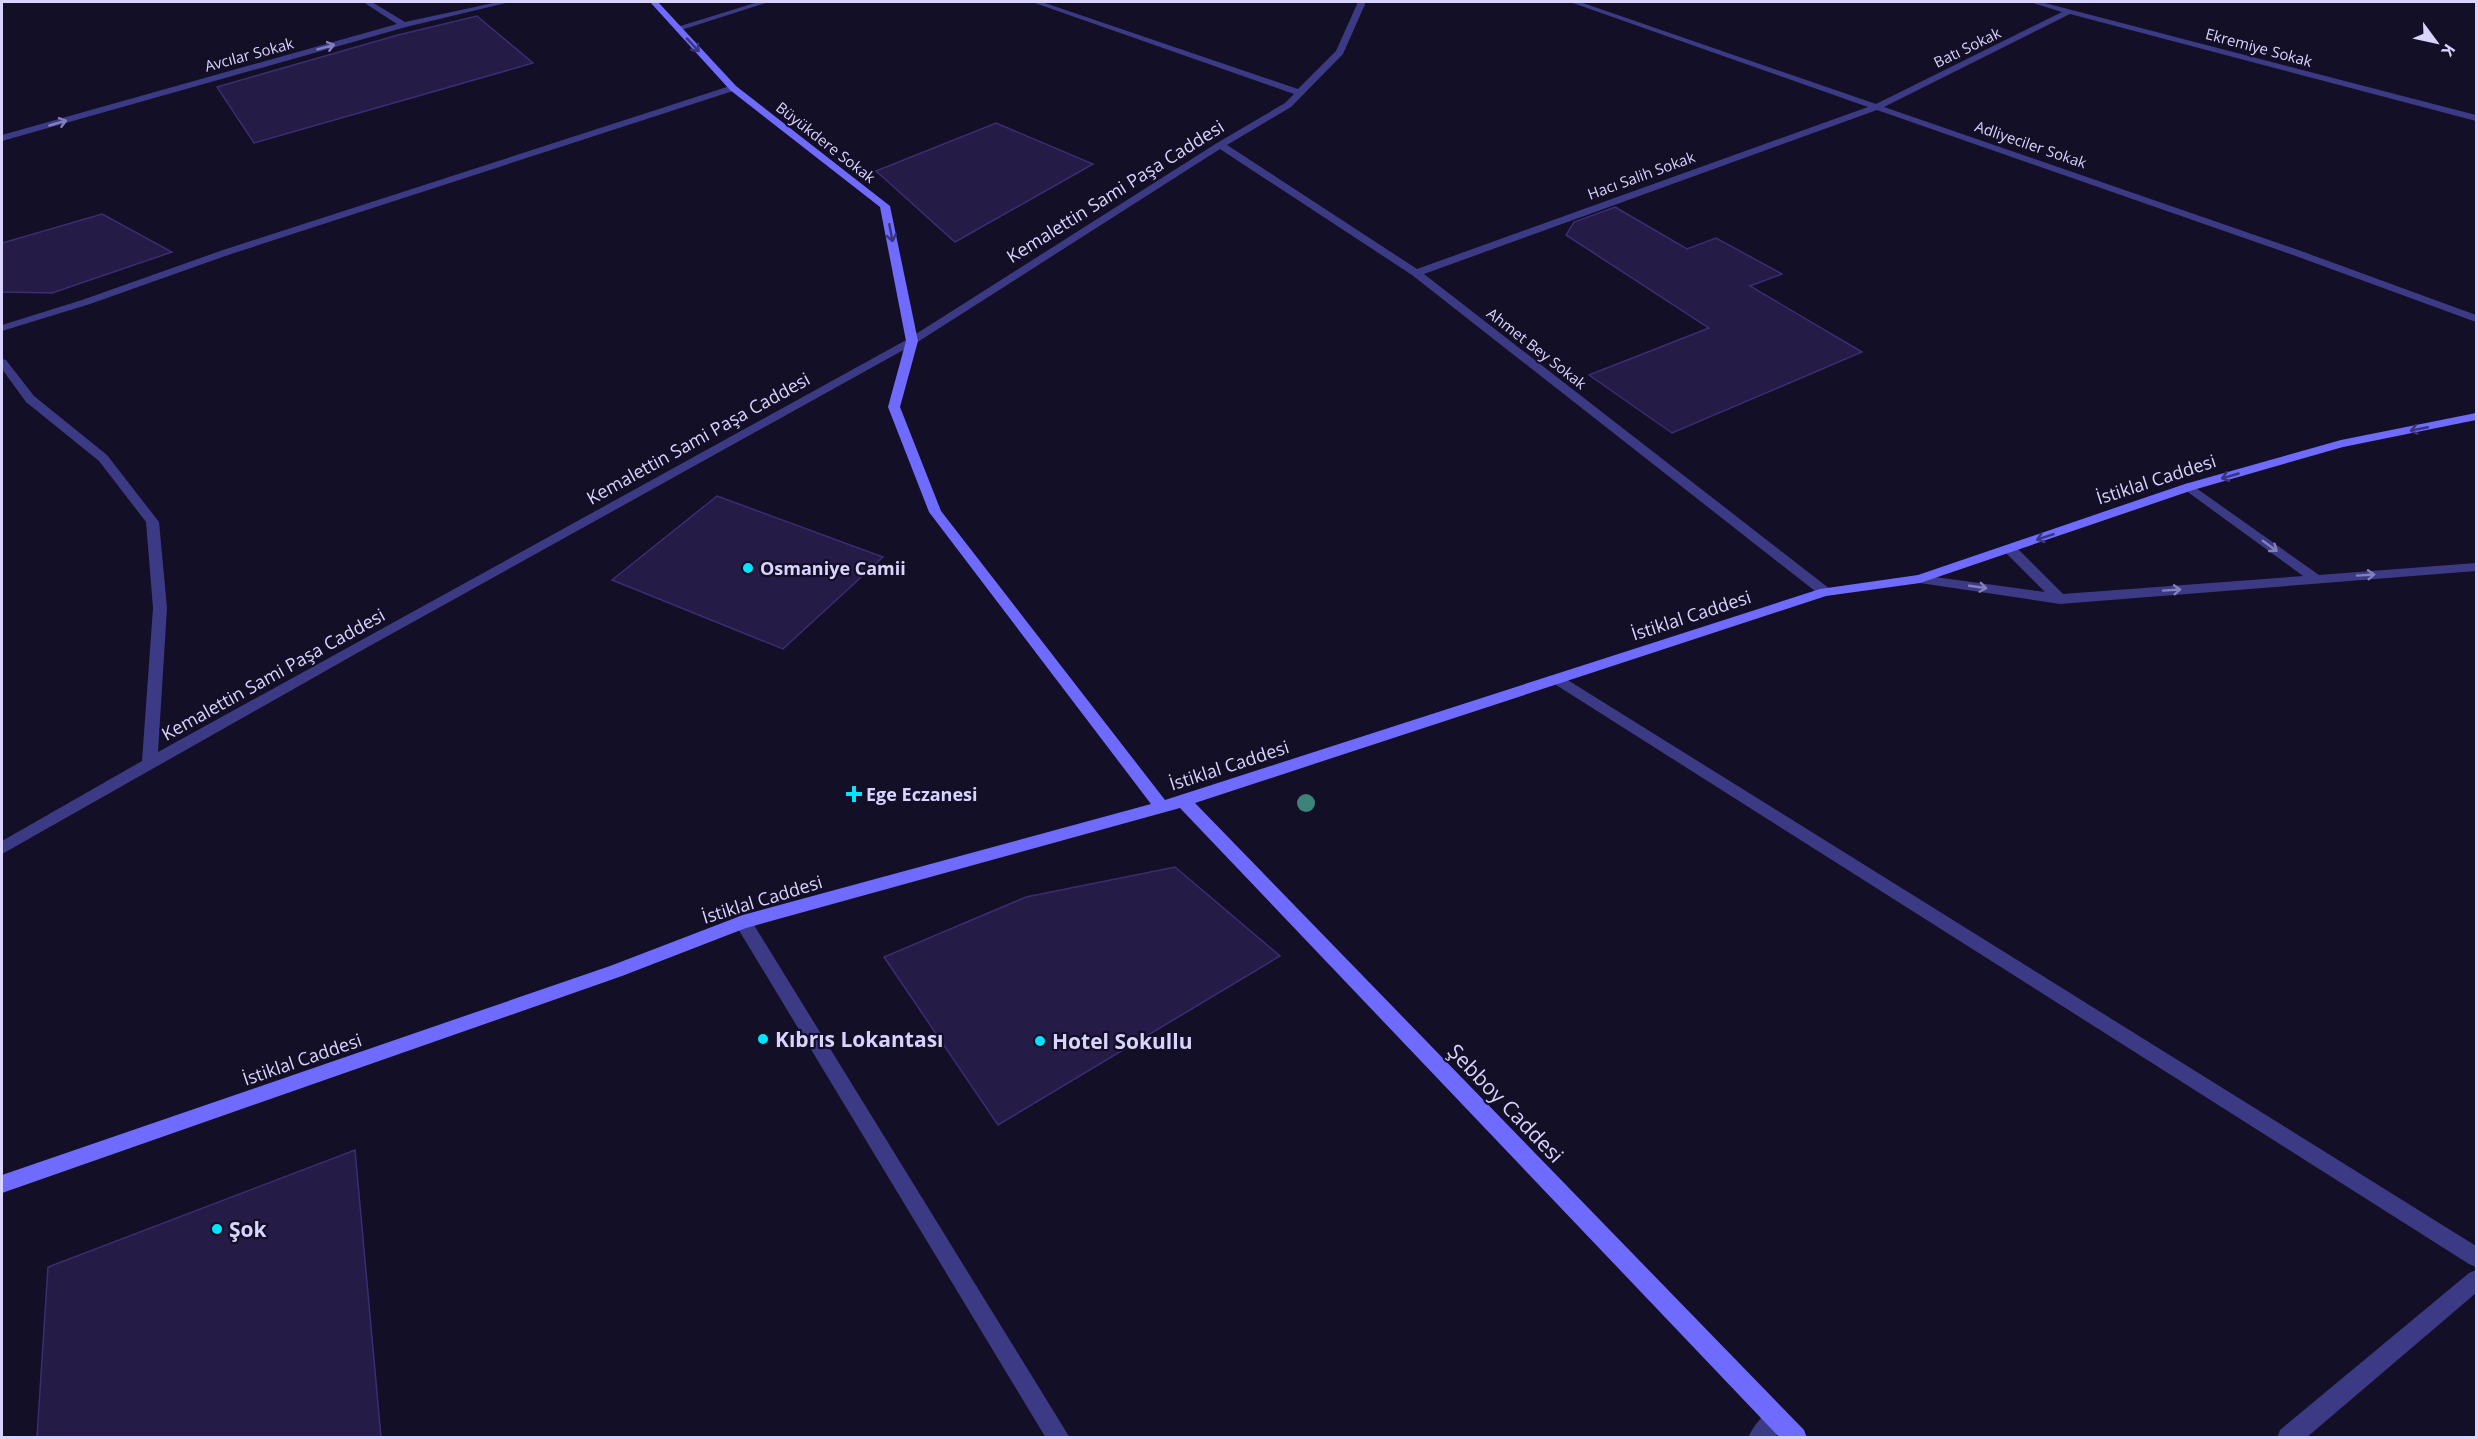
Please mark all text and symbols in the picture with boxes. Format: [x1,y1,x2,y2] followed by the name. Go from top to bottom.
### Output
[2406,12,2466,72] north arrow
[1930,22,2004,72] street label: Batı Sokak
[2203,23,2315,71] street label: Ekremiye Sokak
[202,32,296,75] street label: Avcılar Sokak
[686,37,700,52] one-way arrow
[316,40,335,52] one-way arrow
[2436,40,2461,61] text: K
[772,97,880,187] street label: Büyükdere Sokak
[1002,114,1228,268] street label: Kemalettin Sami Paşa Caddesi
[1973,116,2090,172] street label: Adliyeciler Sokak
[48,117,67,128] one-way arrow
[1585,146,1698,204] street label: Hacı Salih Sokak
[885,224,897,243] one-way arrow
[1483,303,1591,393] street label: Ahmet Bey Sokak
[582,366,814,510] street label: Kemalettin Sami Paşa Caddesi
[2410,423,2429,435] one-way arrow
[2093,448,2219,510] street label: İstiklal Caddesi
[2221,470,2240,482] one-way arrow
[2036,532,2055,543] one-way arrow
[2262,540,2278,552] one-way arrow
[760,556,906,580] place label: Osmaniye Camii
[741,561,755,575] marker: Osmaniye Camii
[2356,569,2376,580] one-way arrow
[1968,582,1988,593] one-way arrow
[1628,584,1754,646] street label: İstiklal Caddesi
[2162,585,2182,596] one-way arrow
[157,602,389,746] street label: Kemalettin Sami Paşa Caddesi
[1166,734,1292,796] street label: İstiklal Caddesi
[866,782,977,806] place label: Ege Eczanesi
[847,787,861,801] marker: Ege Eczanesi
[699,869,825,929] street label: İstiklal Caddesi
[775,1025,944,1053] place label: Kıbrıs Lokantası
[239,1027,365,1091] street label: İstiklal Caddesi
[1052,1027,1192,1055] place label: Hotel Sokullu
[756,1032,770,1046] marker: Kıbrıs Lokantası
[1033,1034,1047,1048] marker: Hotel Sokullu
[1442,1037,1570,1169] street label: Şebboy Caddesi
[229,1215,268,1243] place label: Şok
[210,1222,224,1236] marker: Şok

